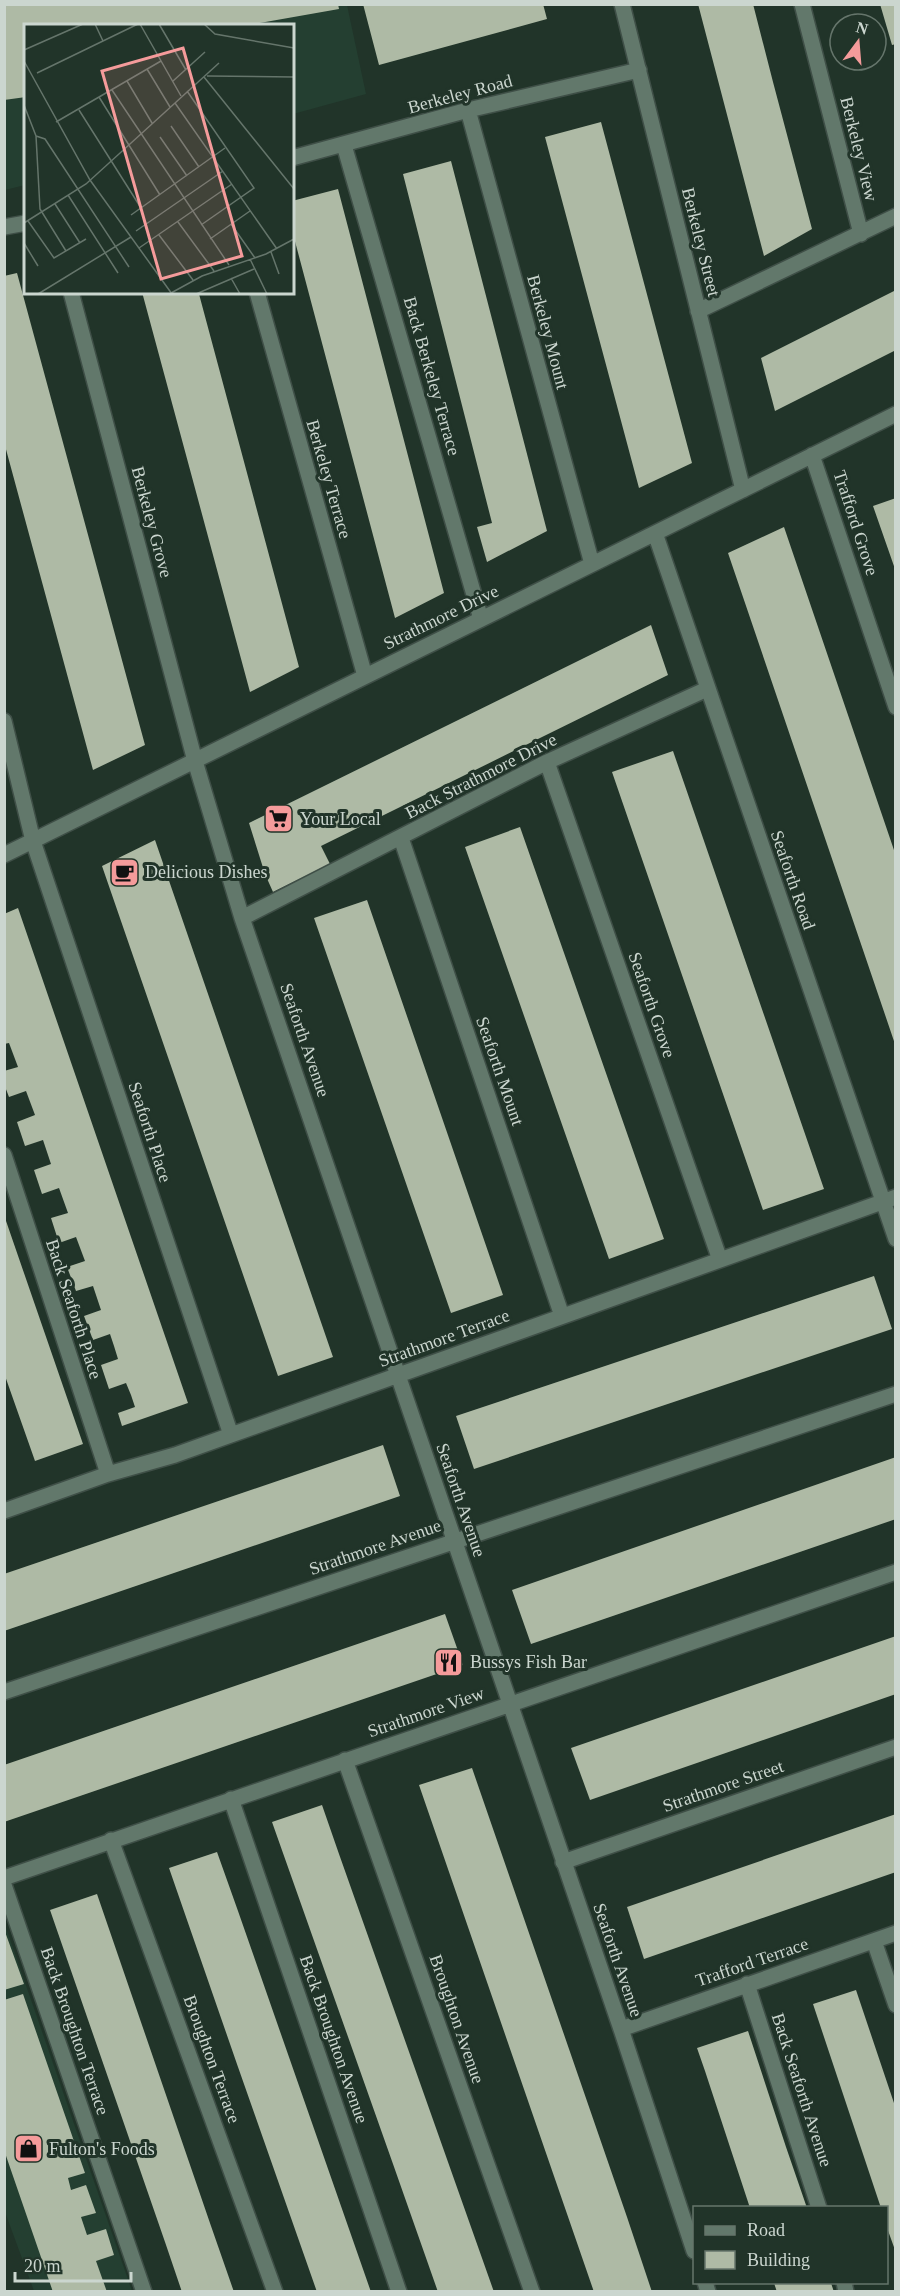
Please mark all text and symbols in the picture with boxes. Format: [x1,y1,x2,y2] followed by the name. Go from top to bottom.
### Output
[828,12,888,72] north arrow
[854,18,870,38] text: N
[24,24,294,294] inset map
[406,70,514,118] street label: Berkeley Road
[836,95,882,203] street label: Berkeley View
[678,186,724,298] street label: Berkeley Street
[523,273,573,391] street label: Berkeley Mount
[400,294,464,458] street label: Back Berkeley Terrace
[302,417,356,541] street label: Berkeley Terrace
[128,464,176,580] street label: Berkeley Grove
[830,468,882,578] street label: Trafford Grove
[380,581,502,653] street label: Strathmore Drive
[402,729,560,823] street label: Back Strathmore Drive
[263,803,295,835] supermarket icon: Your Local
[300,809,381,829] place label: Your Local
[767,828,819,932] street label: Seaforth Road
[108,856,140,888] cafe icon: Delicious Dishes
[145,862,267,882] place label: Delicious Dishes
[625,950,679,1060] street label: Seaforth Grove
[276,980,334,1100] street label: Seaforth Avenue
[472,1014,528,1128] street label: Seaforth Mount
[124,1079,176,1185] street label: Seaforth Place
[42,1237,106,1381] street label: Back Seaforth Place
[376,1305,512,1371] street label: Strathmore Terrace
[432,1440,490,1560] street label: Seaforth Avenue
[306,1515,444,1579] street label: Strathmore Avenue
[433,1646,465,1678] restaurant icon: Bussys Fish Bar
[470,1652,587,1672] place label: Bussys Fish Bar
[365,1683,487,1741] street label: Strathmore View
[660,1756,786,1816] street label: Strathmore Street
[589,1900,647,2020] street label: Seaforth Avenue
[693,1933,811,1991] street label: Trafford Terrace
[37,1944,113,2118] street label: Back Broughton Terrace
[296,1952,372,2126] street label: Back Broughton Avenue
[426,1952,488,2086] street label: Broughton Avenue
[180,1992,244,2126] street label: Broughton Terrace
[768,2011,836,2169] street label: Back Seaforth Avenue
[12,2133,44,2165] shop icon: Fulton's Foods
[49,2139,155,2159] place label: Fulton's Foods
[693,2206,888,2284] legend
[747,2220,785,2240] text: Road
[15,2245,130,2283] scale bar
[747,2250,810,2270] text: Building
[24,2256,61,2276] text: 20 m

